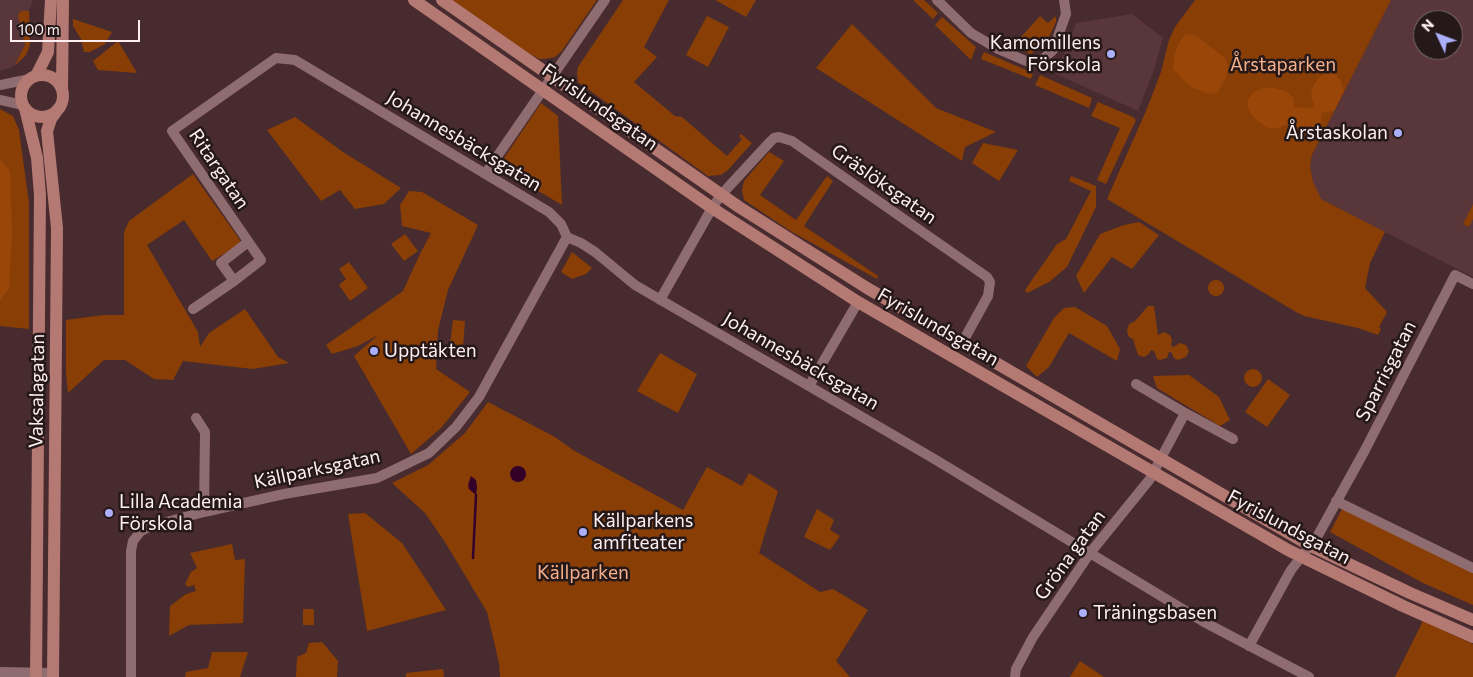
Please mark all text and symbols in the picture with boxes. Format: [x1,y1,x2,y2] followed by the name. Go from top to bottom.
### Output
[12,10,142,42] scale bar
[1413,10,1463,60] north arrow
[1418,15,1437,35] text: N
[18,20,60,38] text: 100 m
[990,32,1101,76] place label: Kamomillens Förskola
[1105,48,1117,60] marker: Kamomillens Förskola
[1230,54,1336,76] park label: Årstaparken
[538,59,662,155] street label: Fyrislundsgatan
[383,86,545,196] street label: Johannesbäcksgatan
[1286,122,1388,144] place label: Årstaskolan
[184,125,254,213] street label: Ritargatan
[1392,127,1404,139] marker: Årstaskolan
[827,139,941,229] street label: Gräslöksgatan
[873,283,1003,371] street label: Fyrislundsgatan
[719,307,883,415] street label: Johannesbäcksgatan
[1351,317,1421,425] street label: Sparrisgatan
[25,334,49,448] street label: Vaksalagatan
[384,340,477,362] place label: Upptäkten
[368,345,380,357] marker: Upptäkten
[252,444,382,494] street label: Källparksgatan
[1224,485,1354,569] street label: Fyrislundsgatan
[119,491,242,535] place label: Lilla Academia Förskola
[1030,506,1110,604] street label: Gröna gatan
[103,507,115,519] marker: Lilla Academia Förskola
[593,510,693,554] place label: Källparkens amfiteater
[577,526,589,538] marker: Källparkens amfiteater
[537,562,629,584] park label: Källparken
[1093,602,1217,624] place label: Träningsbasen
[1077,607,1089,619] marker: Träningsbasen

